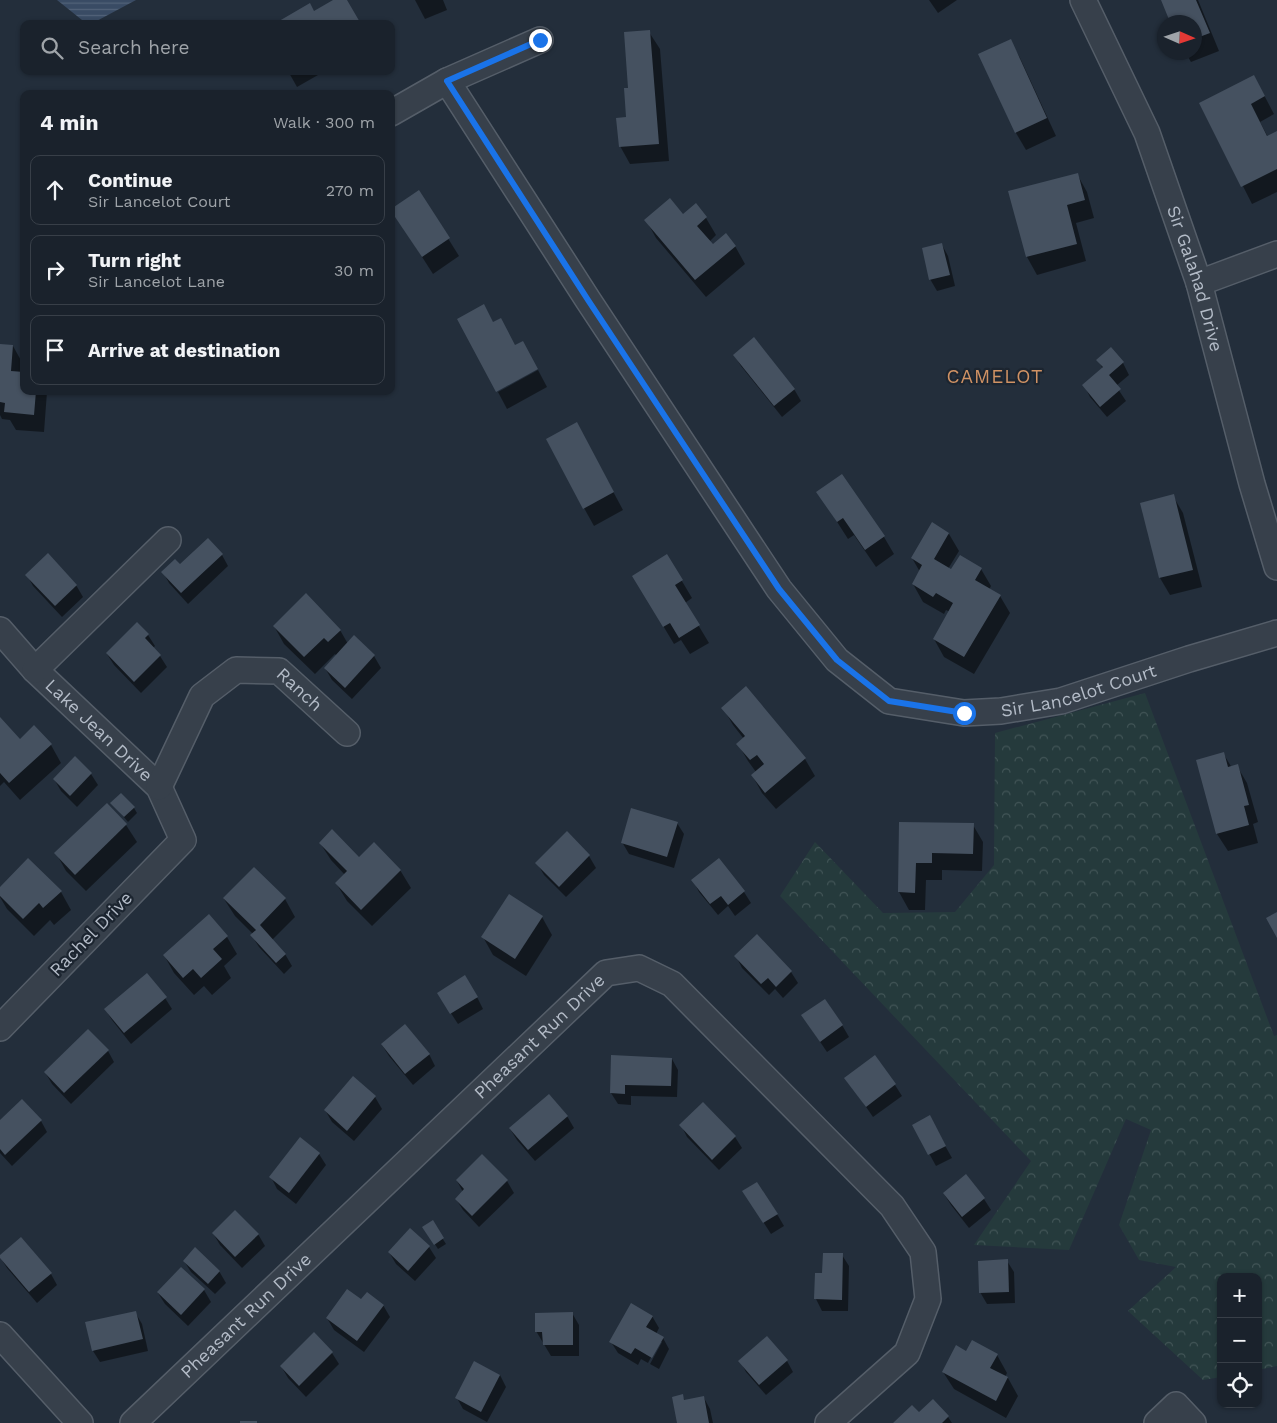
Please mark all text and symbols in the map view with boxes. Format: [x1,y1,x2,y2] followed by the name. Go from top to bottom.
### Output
[1157,15,1202,60] north arrow
[20,20,395,75] search box
[529,29,552,52] route end
[38,34,66,62] icon: search
[78,36,189,59] text: Search here
[40,110,98,135] text: 4 min
[273,113,375,132] text: Walk · 300 m
[88,169,172,192] text: Continue
[41,176,69,204] icon: ahead
[326,181,374,200] text: 270 m
[88,192,230,211] text: Sir Lancelot Court
[1163,203,1228,354] street label: Sir Galahad Drive
[88,249,181,272] text: Turn right
[41,256,69,284] icon: right
[334,261,374,280] text: 30 m
[88,272,225,291] text: Sir Lancelot Lane
[41,336,69,364] icon: arrive
[88,339,280,362] text: Arrive at destination
[946,365,1044,388] district label: CAMELOT
[999,659,1159,721] street label: Sir Lancelot Court
[272,663,327,715] street label: Ranch
[41,674,157,786] street label: Lake Jean Drive
[953,702,976,725] route start
[45,887,136,980] street label: Rachel Drive
[469,969,609,1103] street label: Pheasant Run Drive
[176,1248,315,1382] street label: Pheasant Run Drive
[1217,1273,1262,1408] map controls
[1217,1273,1262,1318] button: +
[1217,1318,1262,1363] button: −
[1217,1363,1262,1408] button: locate

